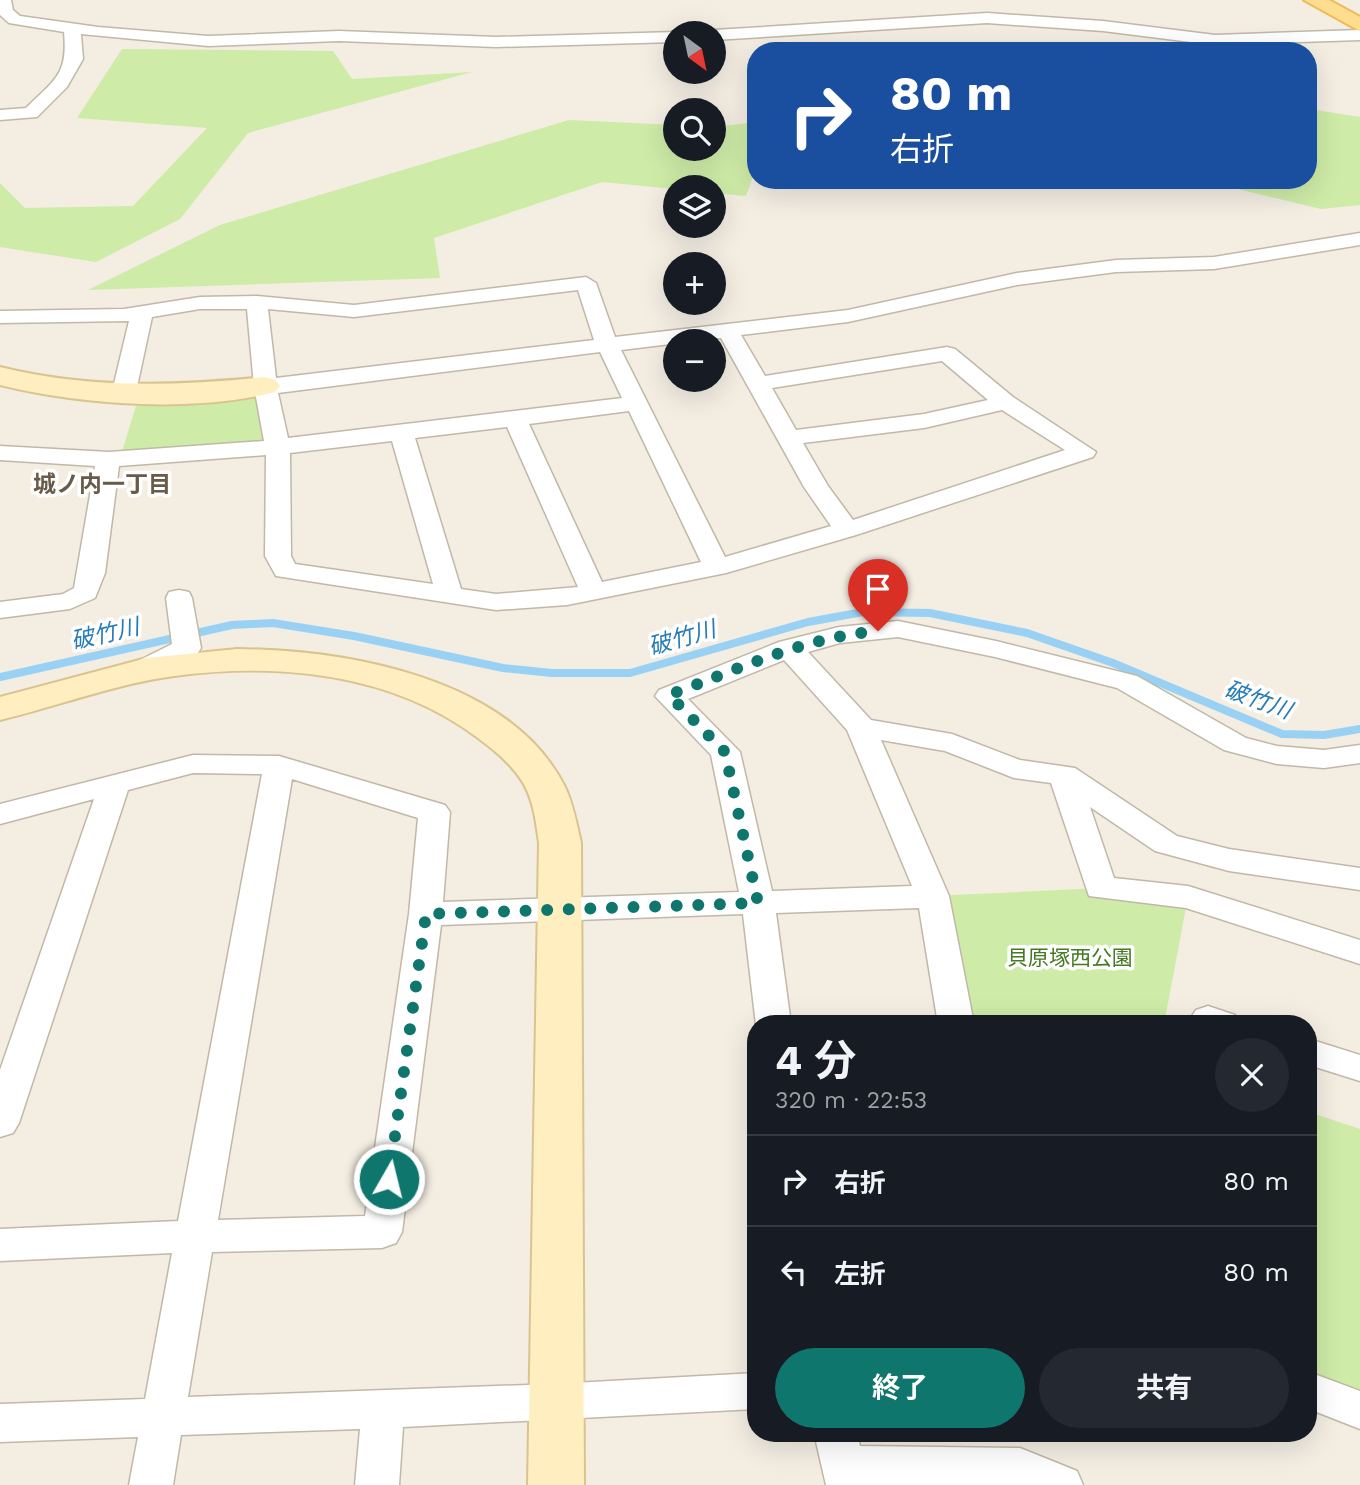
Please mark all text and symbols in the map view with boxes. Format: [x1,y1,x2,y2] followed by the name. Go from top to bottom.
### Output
[663,21,726,84] north arrow
[663,21,726,392] map controls
[890,64,1012,122] text: 80 m
[775,70,866,161] icon: right
[663,98,726,161] button: search
[890,130,954,168] text: 右折
[663,175,726,238] button: layers
[663,252,726,315] button: +
[663,329,726,392] button: −
[33,471,171,498] district label: 城ノ内一丁目
[848,559,908,631] pin
[859,570,897,608] icon: arrive
[68,612,145,655] water label: 破竹川
[645,615,722,660] water label: 破竹川
[1221,676,1298,726] water label: 破竹川
[1007,945,1133,970] park label: 貝原塚西公園
[775,1036,856,1085] text: 4 分
[1215,1038,1289,1112] button: close
[775,1087,927,1114] text: 320 m · 22:53
[352,1142,426,1216] position arrow
[775,1162,813,1200] icon: right
[1223,1166,1289,1196] text: 80 m
[834,1168,886,1198] text: 右折
[775,1253,813,1291] icon: left
[1223,1257,1289,1287] text: 80 m
[834,1259,886,1289] text: 左折
[775,1348,1025,1428] button: 終了
[1039,1348,1289,1428] button: 共有

